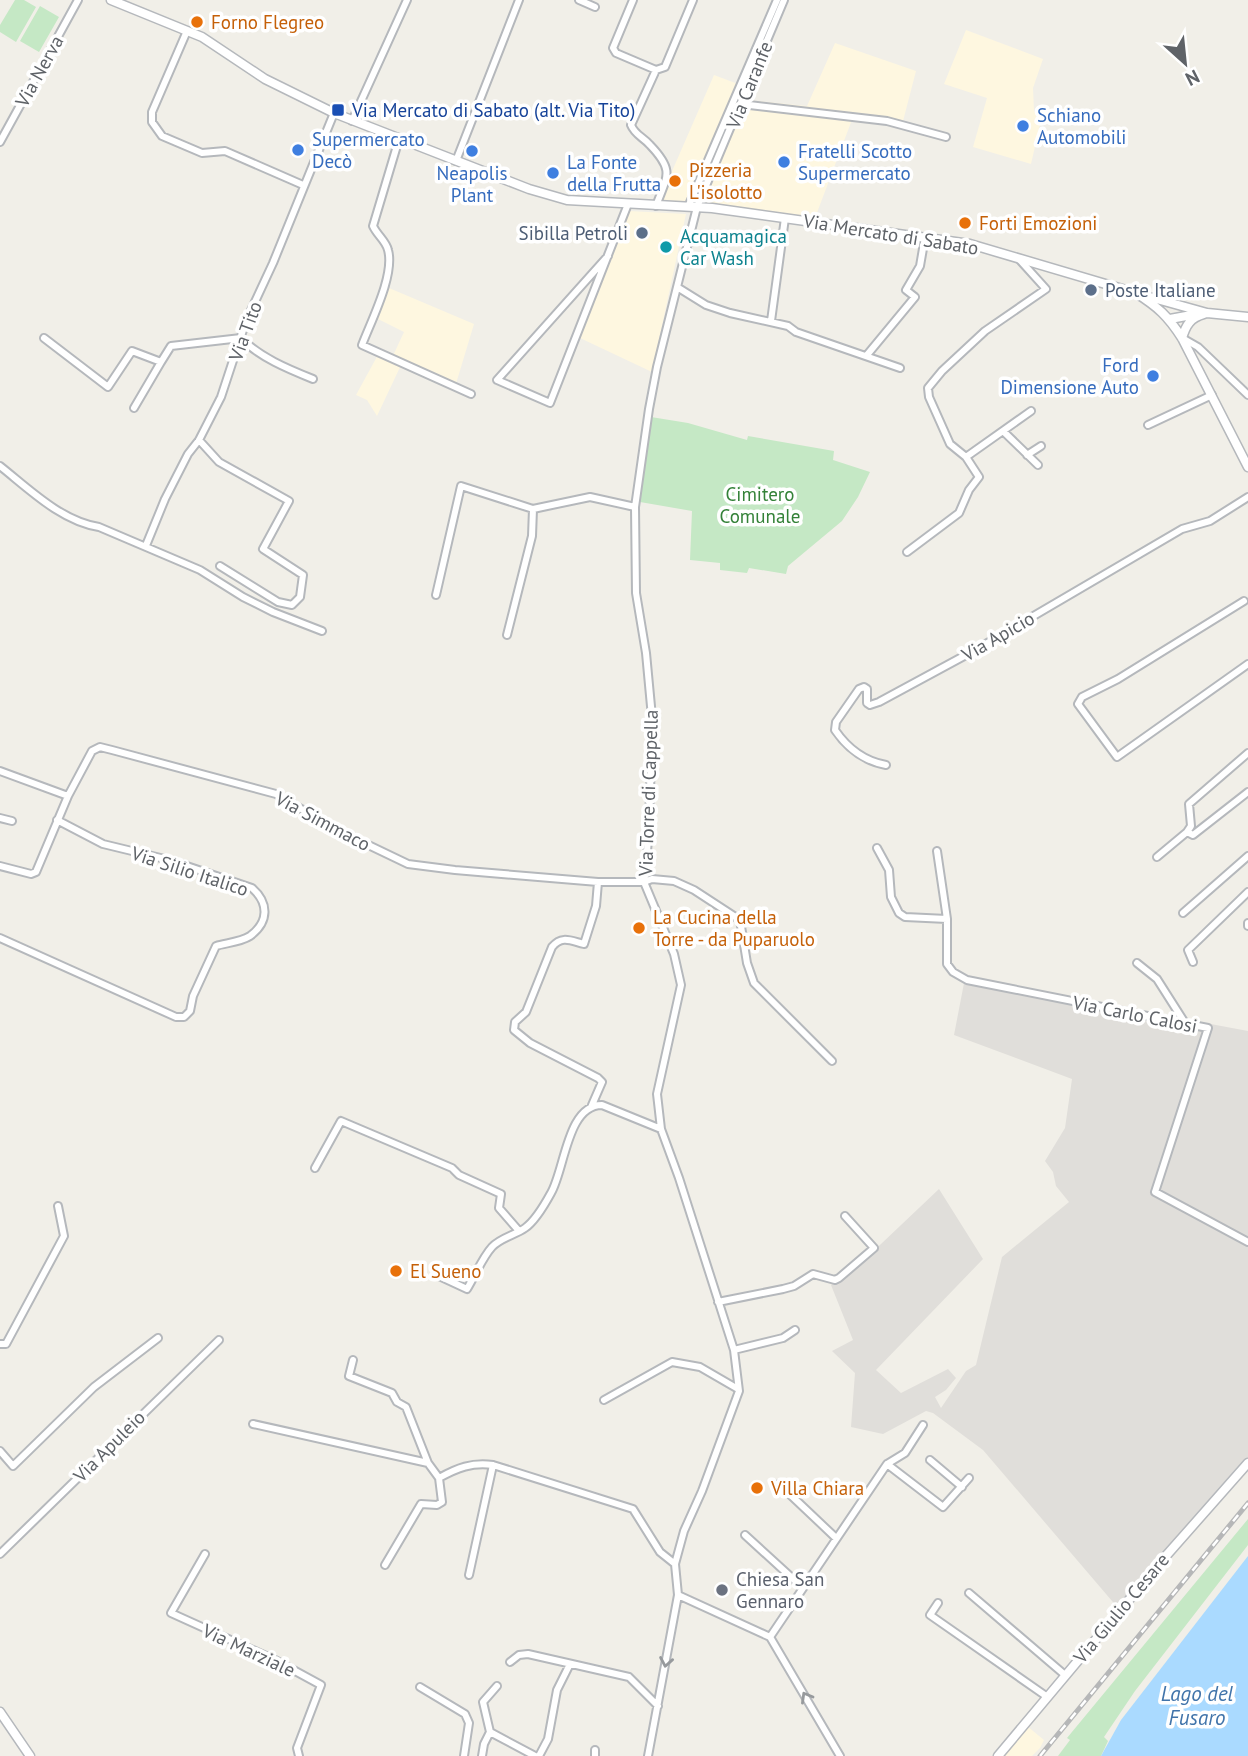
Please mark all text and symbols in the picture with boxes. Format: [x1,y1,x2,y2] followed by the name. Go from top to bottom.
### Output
[211,10,324,34] place label: Forno Flegreo
[189,14,205,30] marker: Forno Flegreo
[1150,28,1220,98] north arrow
[9,31,68,112] street label: Via Nerva
[720,38,777,133] street label: Via Caranfe
[1182,65,1204,92] text: N
[351,98,635,122] place label: Via Mercato di Sabato (alt. Via Tito)
[330,102,346,118] marker: Via Mercato di Sabato (alt. Via Tito)
[1037,103,1126,149] place label: Schiano Automobili
[1015,118,1031,134] marker: Schiano Automobili
[312,127,425,173] place label: Supermercato Decò
[798,139,912,185] place label: Fratelli Scotto Supermercato
[290,142,306,158] marker: Supermercato Decò
[464,143,480,159] marker: Neapolis Plant
[567,150,661,196] place label: La Fonte della Frutta
[776,154,792,170] marker: Fratelli Scotto Supermercato
[689,158,762,204] place label: Pizzeria L'isolotto
[437,161,507,207] place label: Neapolis Plant
[545,165,561,181] marker: La Fonte della Frutta
[667,173,683,189] marker: Pizzeria L'isolotto
[801,208,980,260] street label: Via Mercato di Sabato
[979,211,1097,235] place label: Forti Emozioni
[957,215,973,231] marker: Forti Emozioni
[519,221,628,245] place label: Sibilla Petroli
[680,224,787,270] place label: Acquamagica Car Wash
[634,225,650,241] marker: Sibilla Petroli
[658,239,674,255] marker: Acquamagica Car Wash
[1105,278,1216,302] place label: Poste Italiane
[1083,282,1099,298] marker: Poste Italiane
[223,298,267,365] street label: Via Tito
[1000,353,1139,399] place label: Ford Dimensione Auto
[1145,368,1161,384] marker: Ford Dimensione Auto
[719,482,801,528] park label: Cimitero Comunale
[956,606,1039,667] street label: Via Apicio
[633,709,663,878] street label: Via Torre di Cappella
[270,785,375,856] street label: Via Simmaco
[127,840,252,901] street label: Via Silio Italico
[653,905,815,951] place label: La Cucina della Torre - da Puparuolo
[631,920,647,936] marker: La Cucina della Torre - da Puparuolo
[1070,990,1199,1038] street label: Via Carlo Calosi
[410,1259,481,1283] place label: El Sueno
[388,1263,404,1279] marker: El Sueno
[67,1405,150,1488] street label: Via Apuleio
[770,1476,864,1500] place label: Villa Chiara
[749,1480,765,1496] marker: Villa Chiara
[1067,1548,1174,1669] street label: Via Giulio Cesare
[736,1567,824,1613] place label: Chiesa San Gennaro
[714,1582,730,1598] marker: Chiesa San Gennaro
[198,1618,299,1682] street label: Via Marziale
[659,1656,674,1668] one-way arrow
[1161,1680,1234,1731] water label: Lago del Fusaro
[801,1692,814,1704] one-way arrow

